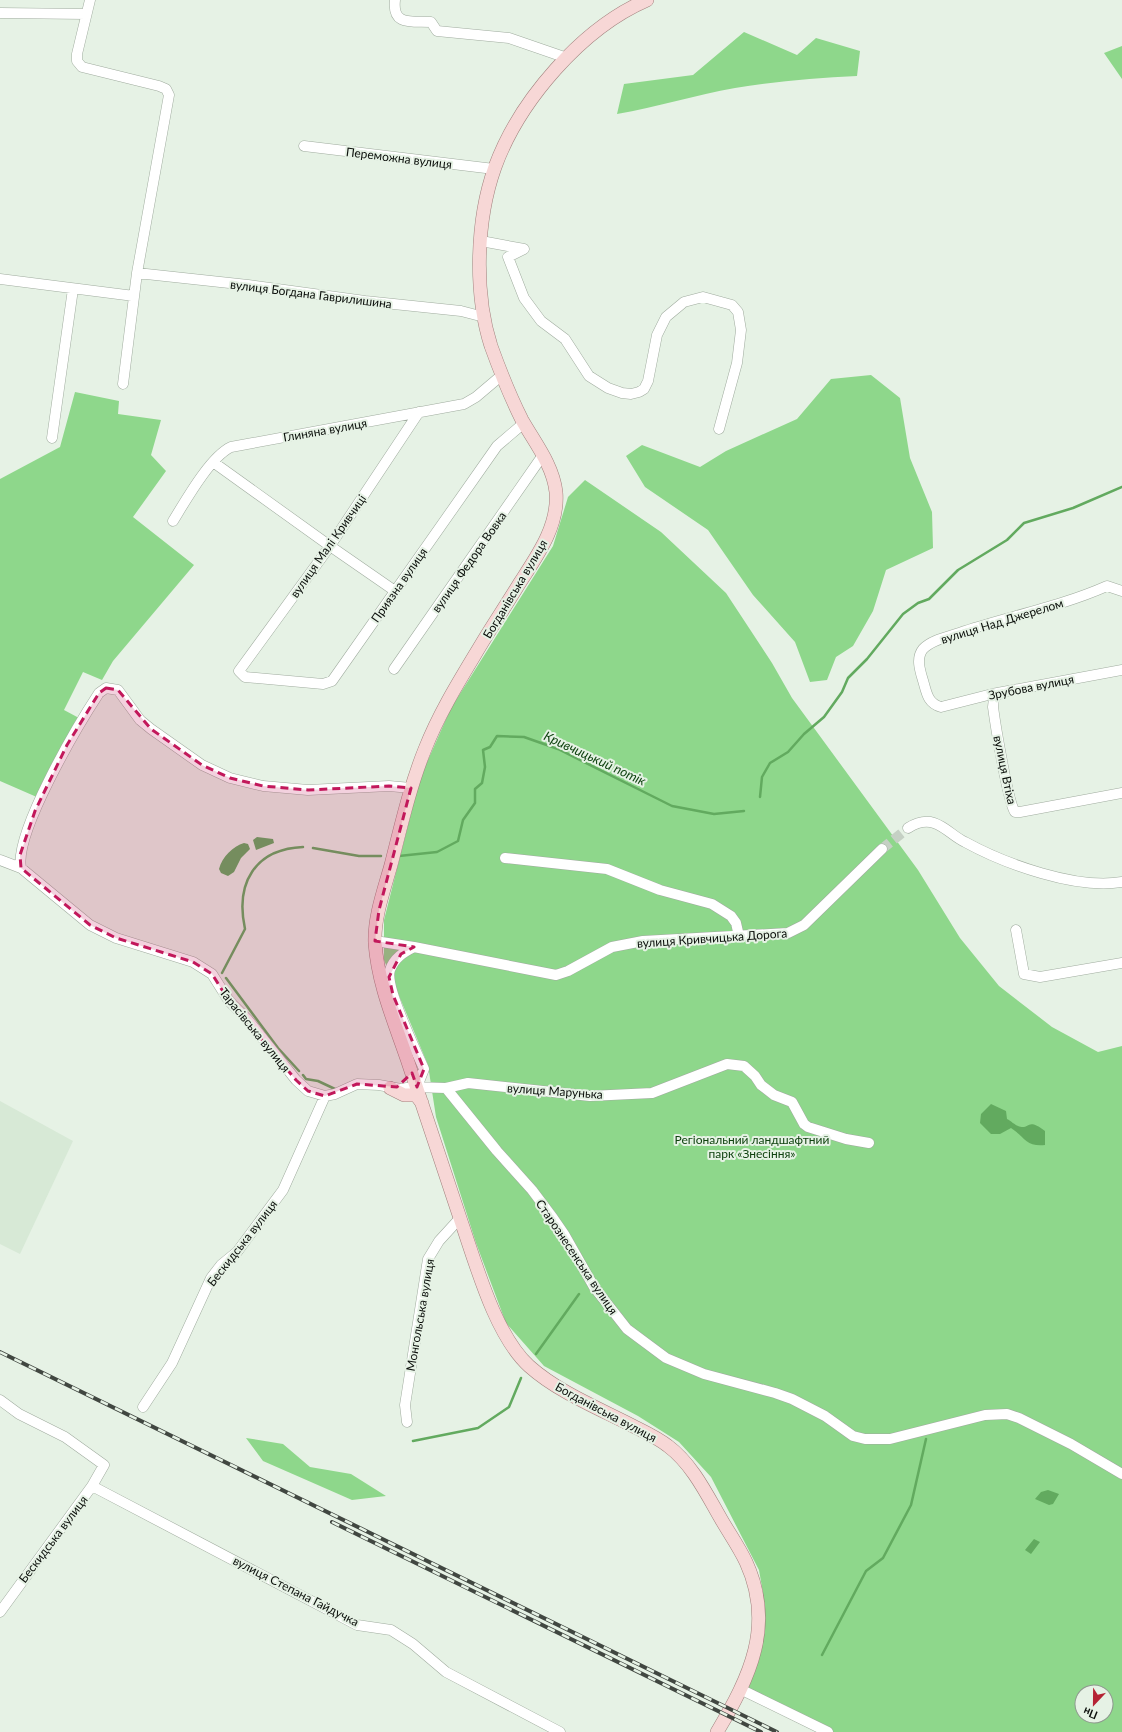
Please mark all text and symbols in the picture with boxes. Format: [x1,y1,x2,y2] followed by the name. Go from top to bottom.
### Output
[345,144,453,172] street label: Переможна вулиця
[229,277,393,311] street label: вулиця Богдана Гаврилишина
[282,415,368,445] street label: Глиняна вулиця
[287,492,369,600] street label: вулиця Малі Кривчиці
[429,509,509,615] street label: вулиця Федора Вовка
[480,537,550,641] street label: Богданівська вулиця
[368,545,430,625] street label: Приязна вулиця
[939,595,1065,647] street label: вулиця Над Джерелом
[987,671,1075,703] street label: Зрубова вулиця
[542,727,649,789] water label: Кривчицький потік
[990,734,1020,806] street label: вулиця Втіха
[636,925,788,951] street label: вулиця Кривчицька Дорога
[216,985,294,1075] street label: Тарасівська вулиця
[507,1080,603,1102] street label: вулиця Марунька
[675,1132,830,1161] park label: Регіональний ландшафтний парк «Знесіння»
[204,1197,280,1289] street label: Бескидська вулиця
[533,1197,621,1317] street label: Старознесенська вулиця
[403,1258,437,1372] street label: Монгольська вулиця
[553,1379,659,1445] street label: Богданівська вулиця
[15,1492,91,1586] street label: Бескидська вулиця
[231,1553,361,1629] street label: вулиця Степана Гайдучка
[1074,1684,1114,1724] north arrow
[1081,1705,1099,1722] text: Пн

